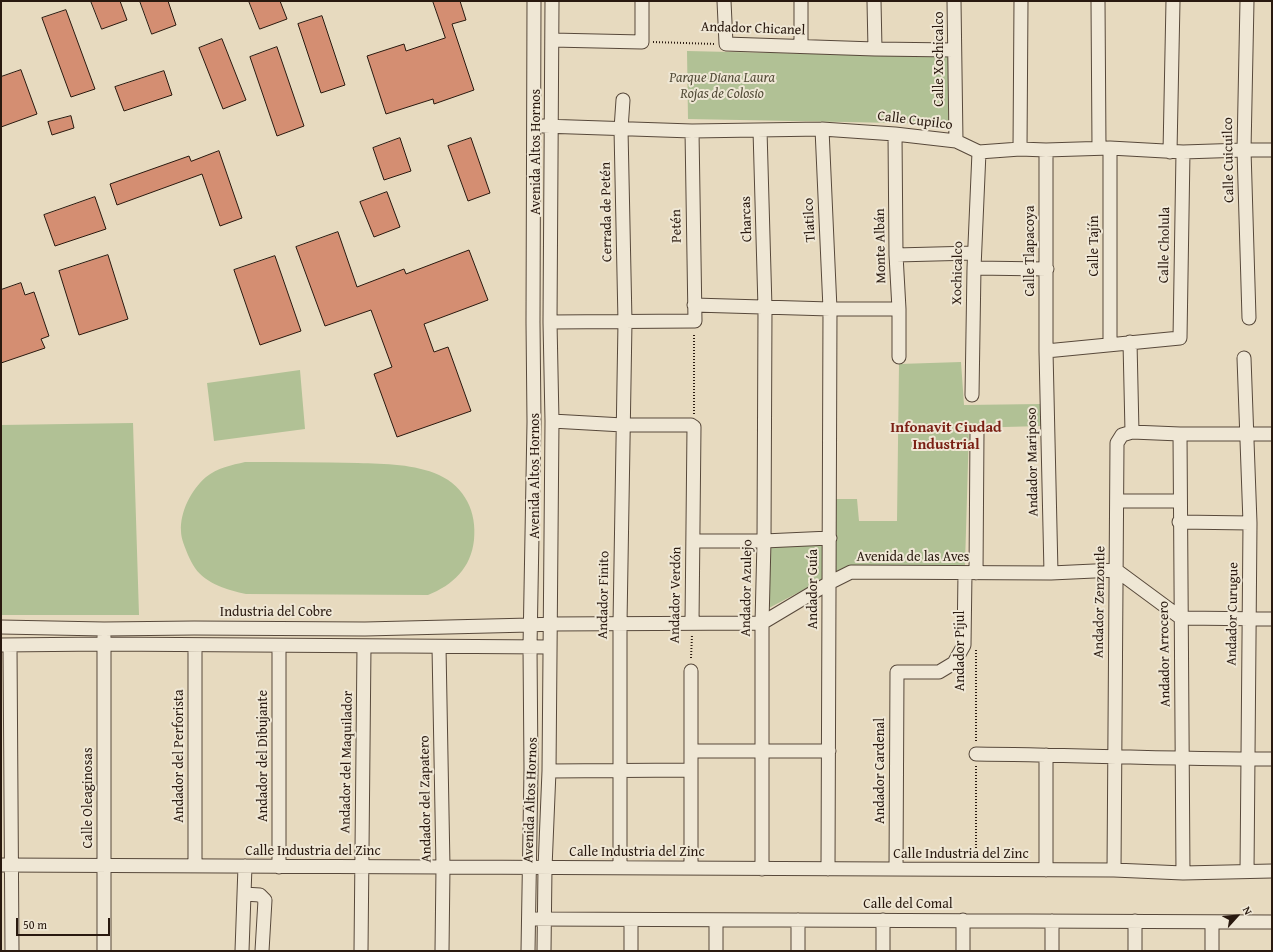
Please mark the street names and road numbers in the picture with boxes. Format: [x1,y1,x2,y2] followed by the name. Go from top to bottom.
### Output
[931,11,947,107] street label: Calle Xochicalco
[700,19,806,39] street label: Andador Chicanel
[528,89,544,215] street label: Avenida Altos Hornos
[876,108,954,134] street label: Calle Cupilco
[1220,117,1238,203] street label: Calle Cuicuilco
[598,162,616,262] street label: Cerrada de Petén
[738,196,756,242] street label: Charcas
[800,197,820,243] street label: Tlatilco
[1022,205,1038,297] street label: Calle Tlapacoya
[1156,207,1174,283] street label: Calle Cholula
[872,208,890,284] street label: Monte Albán
[668,209,686,243] street label: Petén
[1086,215,1102,277] street label: Calle Tajín
[949,241,967,305] street label: Xochicalco
[1024,407,1042,517] street label: Andador Mariposo
[527,413,543,539] street label: Avenida Altos Hornos
[738,539,756,637] street label: Andador Azulejo
[667,546,685,644] street label: Andador Verdón
[1091,546,1109,658] street label: Andador Zenzontle
[805,549,821,629] street label: Andador Guía
[857,549,969,565] street label: Avenida de las Aves
[595,551,613,639] street label: Andador Finito
[1224,562,1242,666] street label: Andador Curugue
[1156,601,1174,707] street label: Andador Arrocero
[220,604,332,620] street label: Industria del Cobre
[952,611,968,691] street label: Andador Pijul
[171,689,187,823] street label: Andador del Perforista
[255,690,271,822] street label: Andador del Dibujante
[337,690,357,834] street label: Andador del Maquilador
[872,718,888,824] street label: Andador Cardenal
[416,735,436,863] street label: Andador del Zapatero
[520,737,542,863] street label: Avenida Altos Hornos
[80,748,96,848] street label: Calle Oleaginosas
[245,843,381,859] street label: Calle Industria del Zinc
[569,844,705,860] street label: Calle Industria del Zinc
[893,846,1029,862] street label: Calle Industria del Zinc
[863,896,953,912] street label: Calle del Comal

